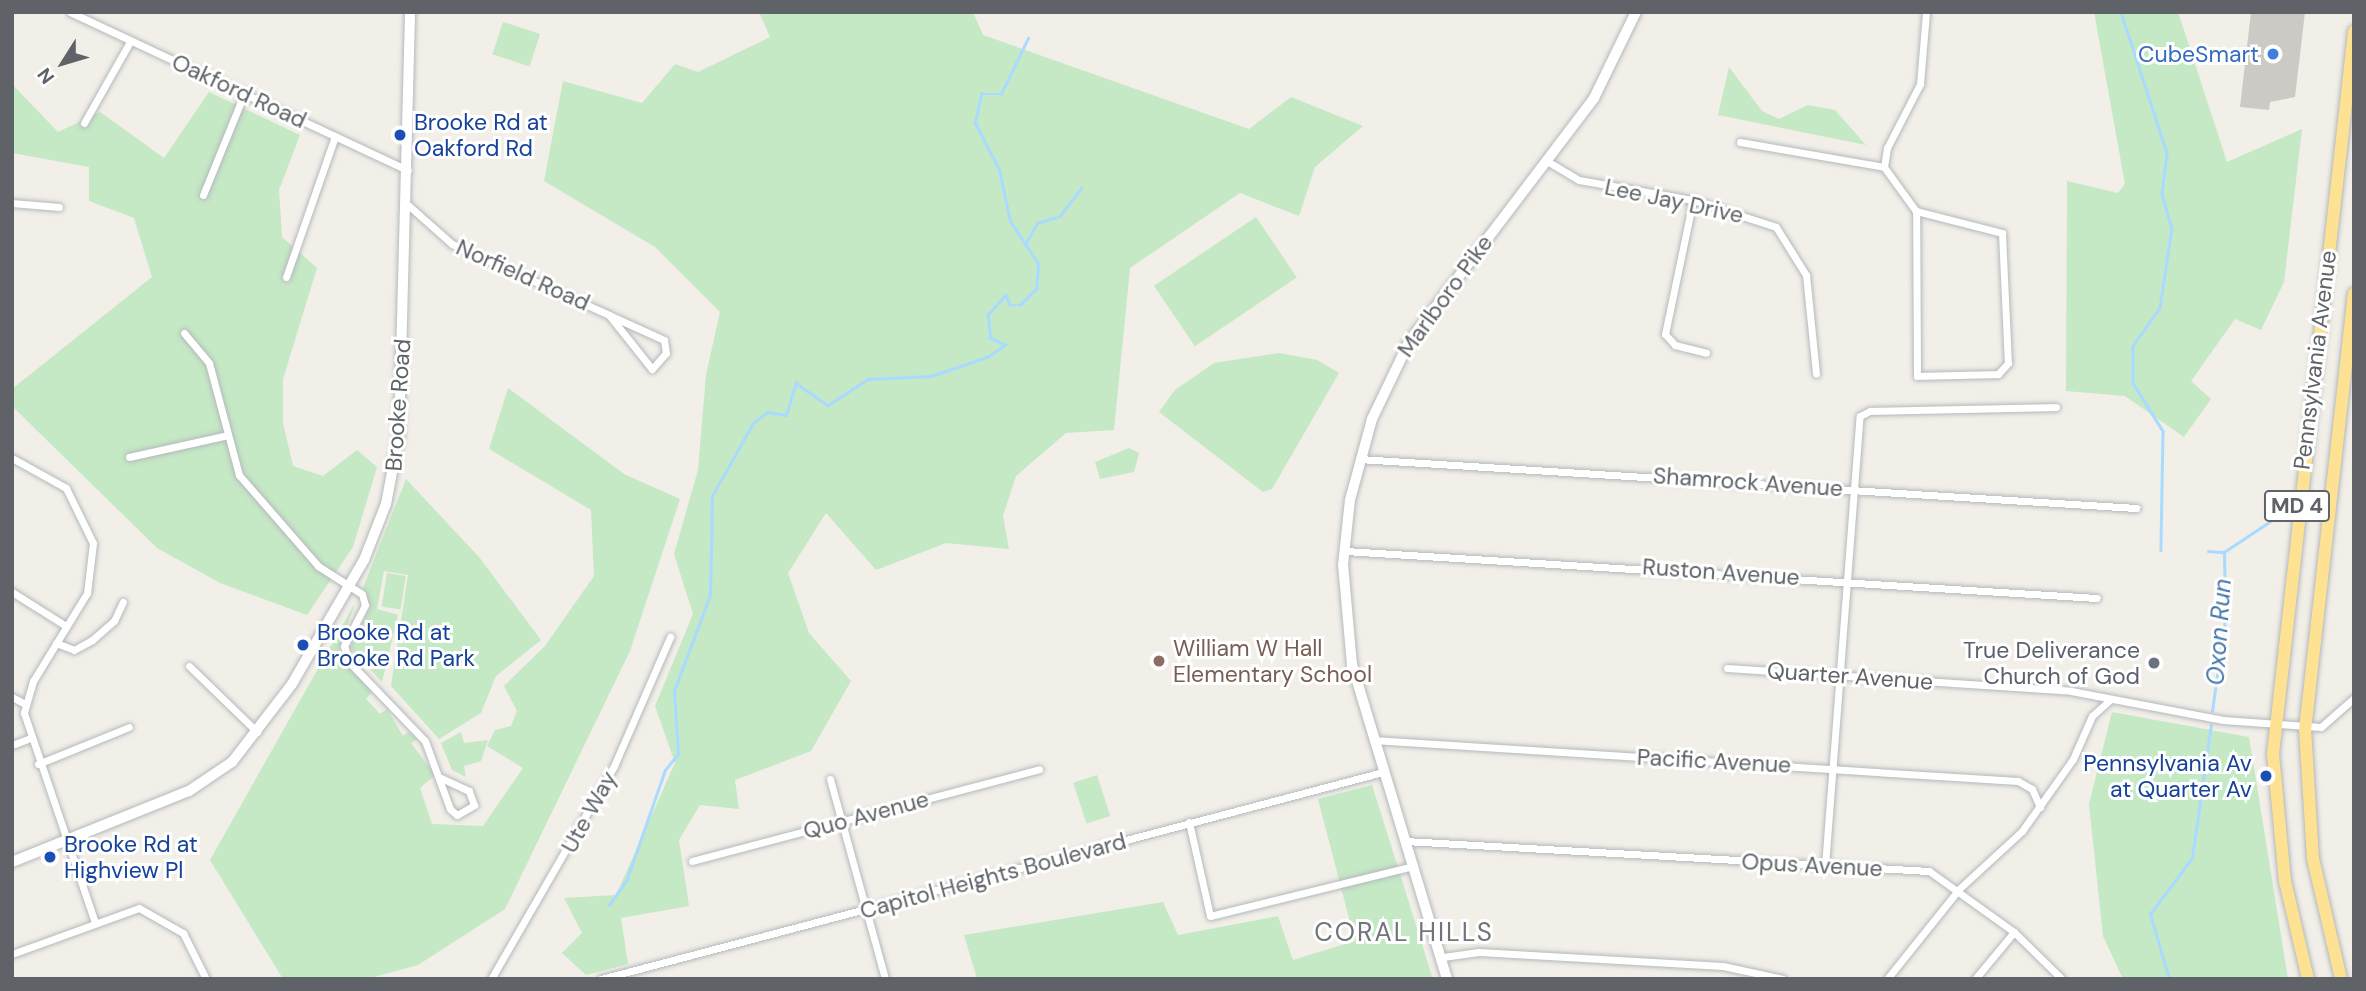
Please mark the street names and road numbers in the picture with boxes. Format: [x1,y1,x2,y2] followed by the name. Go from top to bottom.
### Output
[167,48,311,134] street label: Oakford Road
[1602,173,1746,229] street label: Lee Jay Drive
[1392,230,1498,362] street label: Marlboro Pike
[452,233,594,317] street label: Norfield Road
[2288,249,2342,471] street label: Pennsylvania Avenue
[380,338,416,472] street label: Brooke Road
[1652,462,1844,502] street label: Shamrock Avenue
[2264,489,2330,524] road number: MD 4
[1641,553,1801,591] street label: Ruston Avenue
[1766,656,1934,696] street label: Quarter Avenue
[1636,743,1792,779] street label: Pacific Avenue
[555,766,623,858] street label: Ute Way
[800,785,932,845] street label: Quo Avenue
[857,827,1129,925] street label: Capitol Heights Boulevard
[1741,848,1883,882] street label: Opus Avenue

